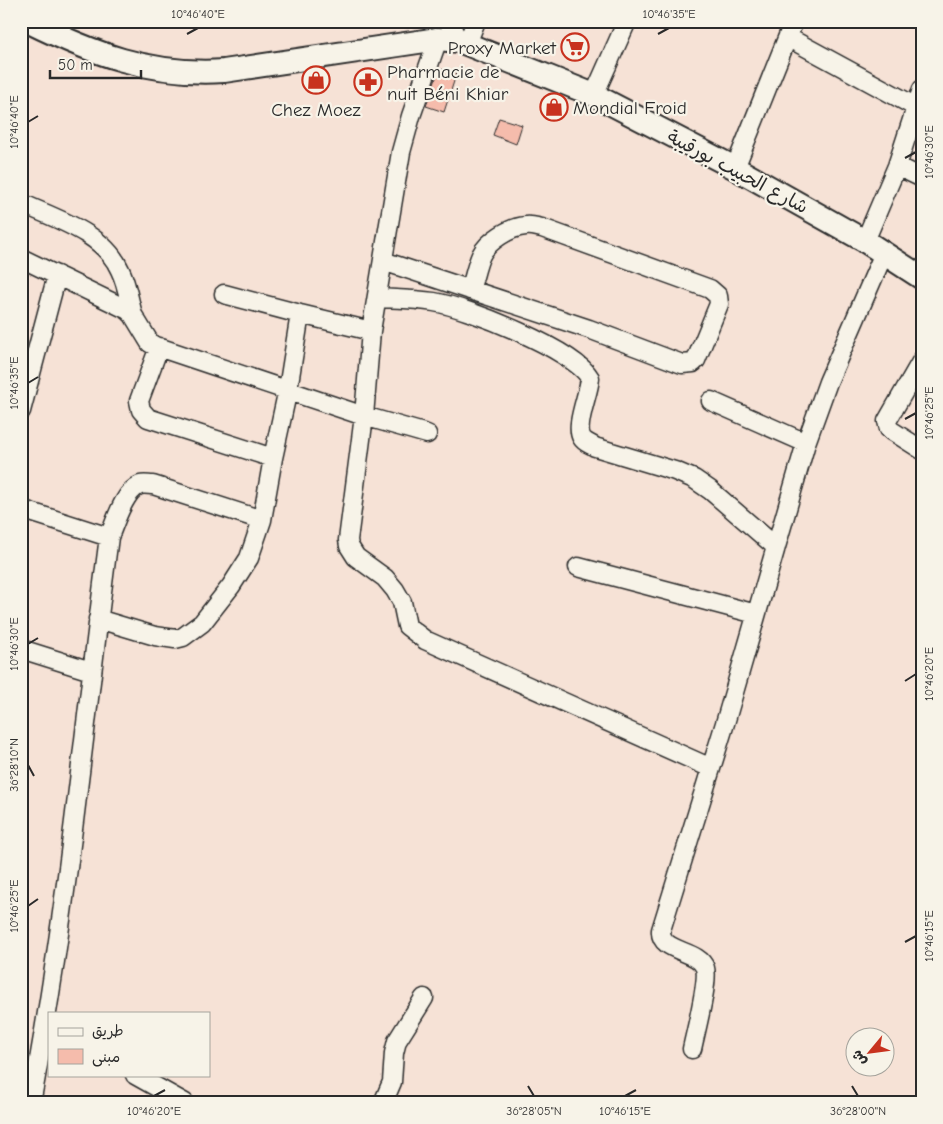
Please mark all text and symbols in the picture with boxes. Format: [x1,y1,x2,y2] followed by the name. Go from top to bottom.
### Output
[171,7,225,21] text: 10°46'40"E
[643,7,695,21] text: 10°46'35"E
[560,32,590,62] supermarket icon: Proxy Market
[448,37,557,59] place label: Proxy Market
[50,48,141,80] scale bar
[58,56,93,74] text: 50 m
[387,61,509,105] place label: Pharmacie de nuit Béni Khiar
[301,65,331,95] shop icon: Chez Moez
[353,67,383,97] pharmacy icon: Pharmacie de nuit Béni Khiar
[539,92,569,122] shop icon: Mondial Froid
[7,95,21,149] text: 10°46'40"E
[573,97,687,119] place label: Mondial Froid
[271,99,361,121] place label: Chez Moez
[662,125,812,220] street label: شارع الحبيب بورقيبة
[922,125,936,179] text: 10°46'30"E
[7,357,21,409] text: 10°46'35"E
[922,386,936,440] text: 10°46'25"E
[7,617,21,671] text: 10°46'30"E
[922,647,936,701] text: 10°46'20"E
[7,738,21,792] text: 36°28'10"N
[7,879,21,933] text: 10°46'25"E
[922,910,936,962] text: 10°46'15"E
[48,1012,210,1076] legend
[92,1022,124,1040] text: طريق
[846,1026,896,1076] north arrow
[848,1047,870,1069] text: ش
[92,1048,120,1067] text: مبنى
[127,1104,181,1118] text: 10°46'20"E
[506,1104,562,1118] text: 36°28'05"N
[599,1104,651,1118] text: 10°46'15"E
[830,1104,886,1118] text: 36°28'00"N

